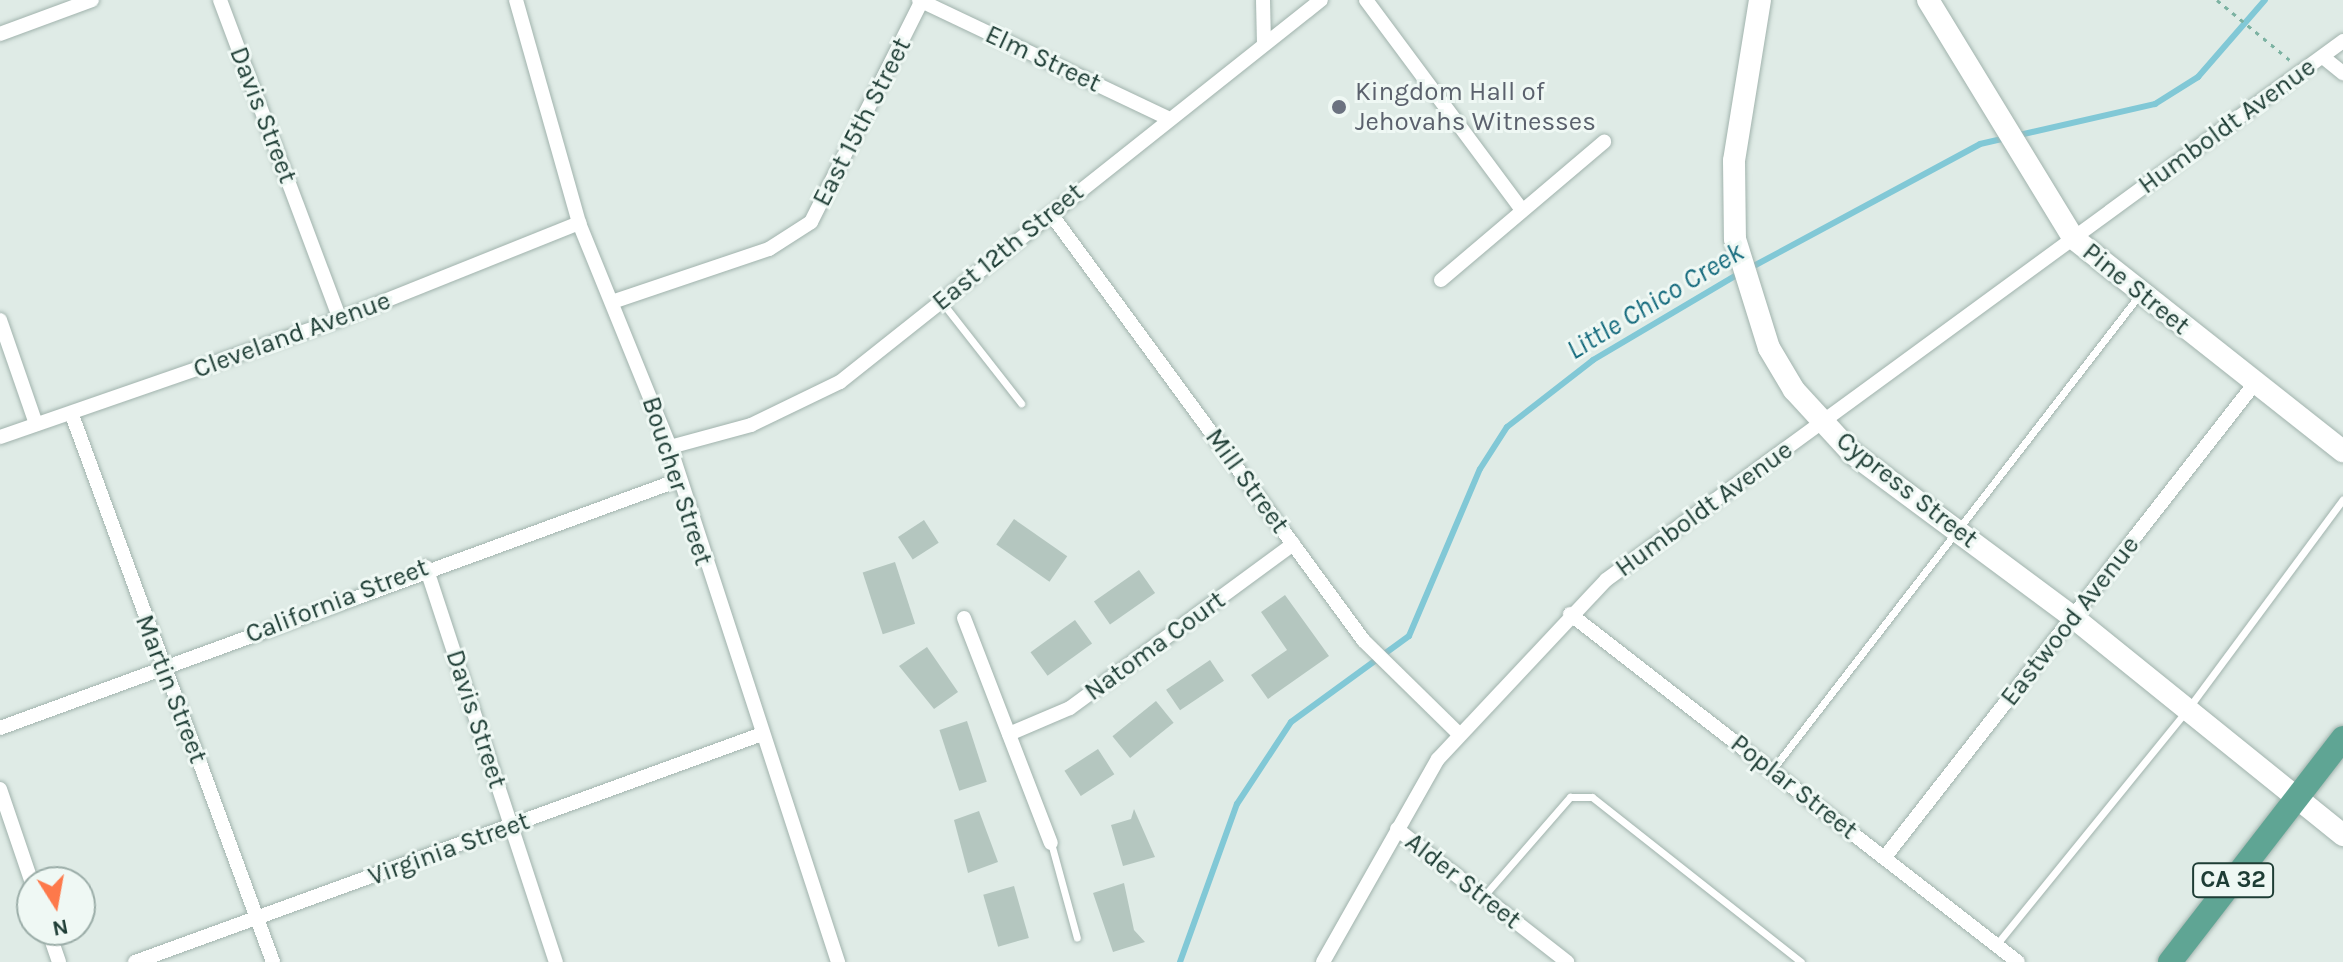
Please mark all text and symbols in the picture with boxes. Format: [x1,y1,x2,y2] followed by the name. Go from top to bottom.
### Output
[980,19,1106,99] street label: Elm Street
[806,33,918,211] street label: East 15th Street
[223,42,303,188] street label: Davis Street
[2132,51,2322,201] street label: Humboldt Avenue
[1355,76,1596,138] place label: Kingdom Hall of Jehovahs Witnesses
[1330,98,1348,116] marker: Kingdom Hall of Jehovahs Witnesses
[926,177,1090,317] street label: East 12th Street
[1560,235,1750,367] water label: Little Chico Creek
[2076,236,2196,342] street label: Pine Street
[189,285,395,385] street label: Cleveland Avenue
[635,393,719,569] street label: Boucher Street
[1199,423,1295,539] street label: Mill Street
[1830,425,1984,555] street label: Cypress Street
[1609,434,1799,584] street label: Humboldt Avenue
[1994,530,2146,712] street label: Eastwood Avenue
[241,552,433,650] street label: California Street
[1079,585,1231,707] street label: Natoma Court
[128,610,214,768] street label: Martin Street
[439,646,513,792] street label: Davis Street
[1724,728,1864,846] street label: Poplar Street
[364,805,534,893] street label: Virginia Street
[1399,826,1527,936] street label: Alder Street
[2191,860,2275,900] road number: CA 32
[16,866,96,946] north arrow
[50,913,70,942] text: N

